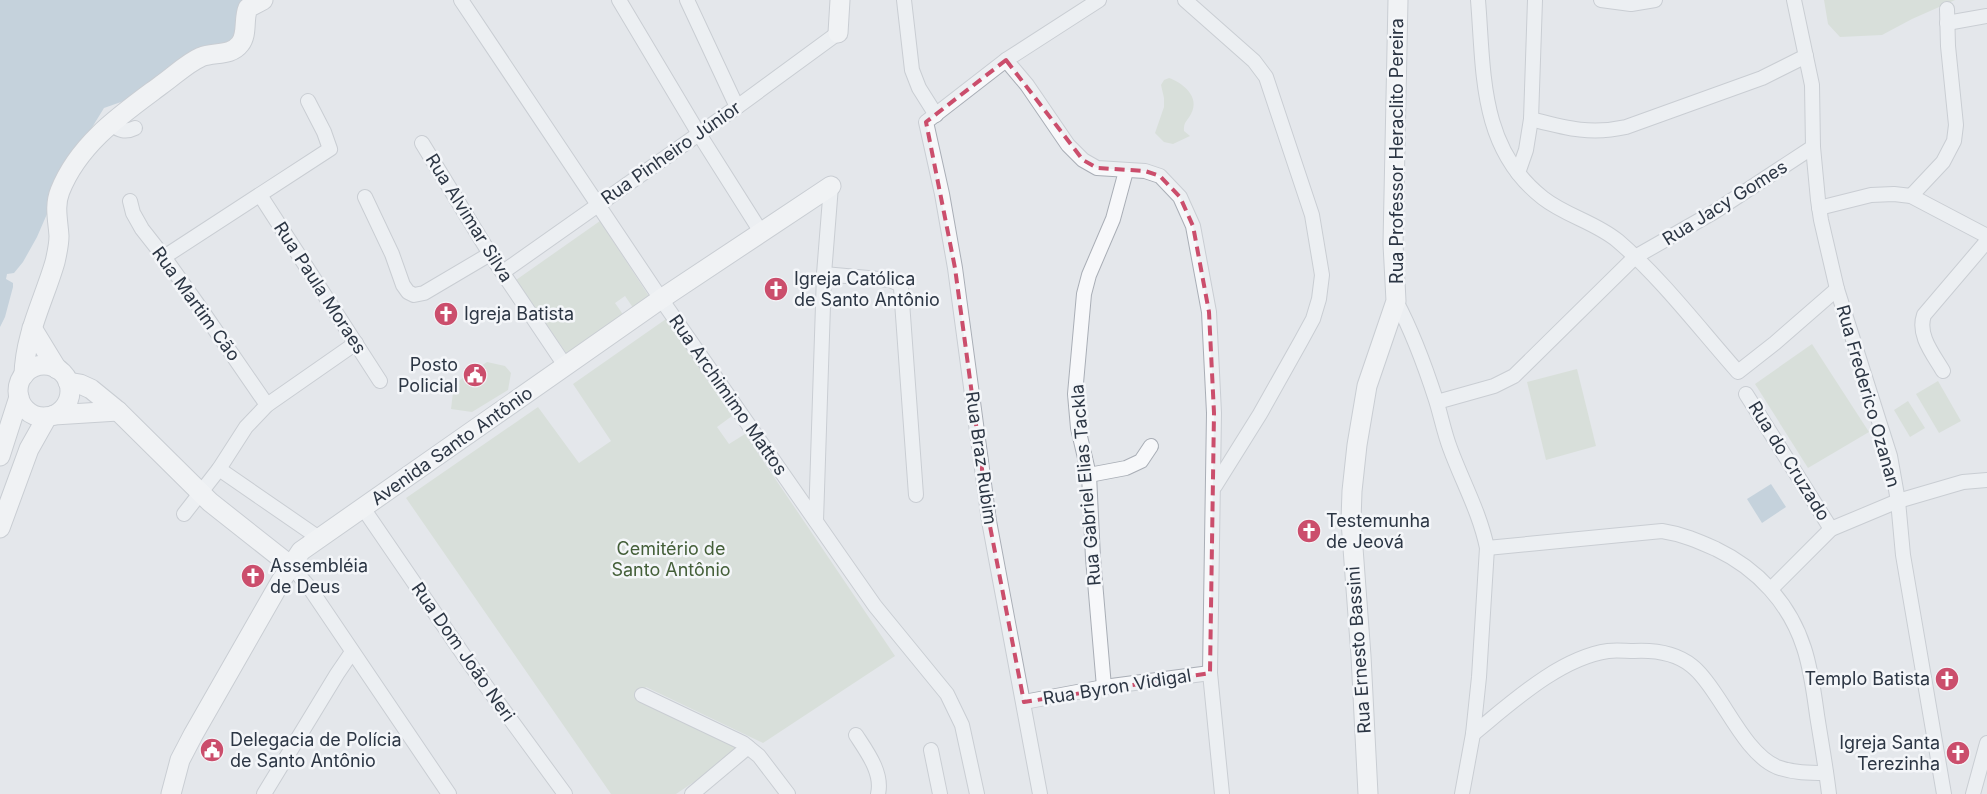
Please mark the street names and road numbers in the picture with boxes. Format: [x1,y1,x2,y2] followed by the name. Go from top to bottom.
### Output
[1386,18,1407,284] street label: Rua Professor Heraclito Pereira
[597,96,745,209] street label: Rua Pinheiro Júnior
[422,150,517,286] street label: Rua Alvimar Silva
[1659,156,1791,249] street label: Rua Jacy Gomes
[270,218,371,358] street label: Rua Paula Moraes
[148,243,245,365] street label: Rua Martim Cão
[1832,302,1905,489] street label: Rua Frederico Ozanan
[665,310,792,479] street label: Rua Archimimo Mattos
[367,382,536,509] street label: Avenida Santo Antônio
[1066,383,1105,587] street label: Rua Gabriel Elias Tackla
[962,390,1001,526] street label: Rua Braz Rubim
[1744,397,1835,524] street label: Rua do Cruzado
[1342,566,1375,734] street label: Rua Ernesto Bassini
[408,578,519,725] street label: Rua Dom João Neri
[1041,664,1193,709] street label: Rua Byron Vidigal

